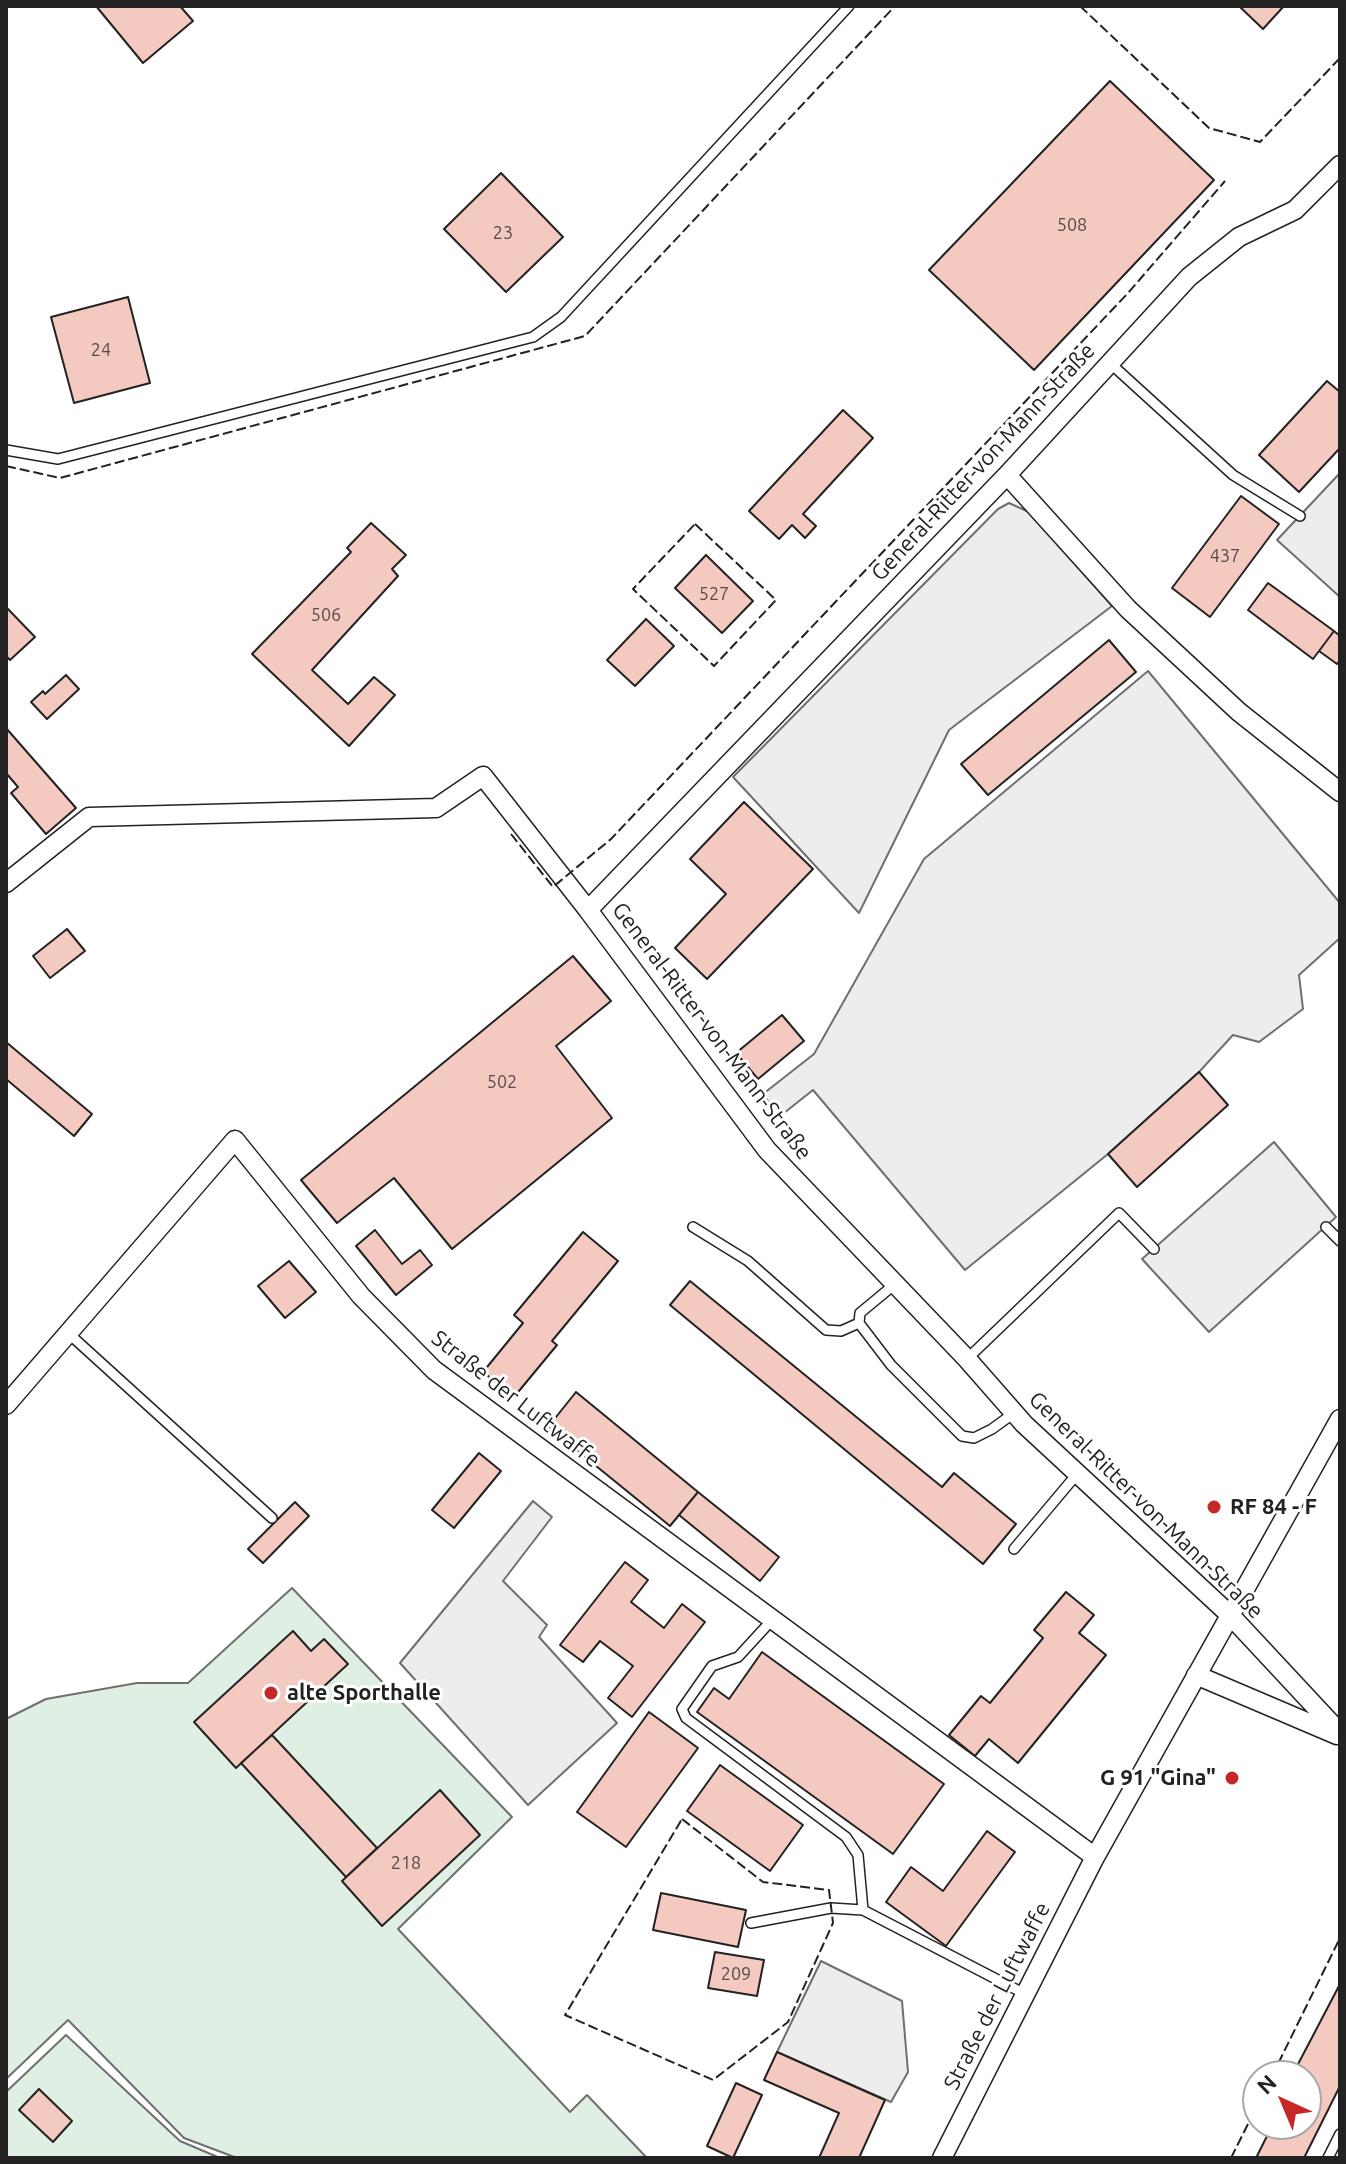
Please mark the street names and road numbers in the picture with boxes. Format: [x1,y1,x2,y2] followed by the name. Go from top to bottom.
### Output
[866,338,1100,586] street label: General-Ritter-von-Mann-Straße
[607,897,817,1165] street label: General-Ritter-von-Mann-Straße
[426,1325,606,1473] street label: Straße der Luftwaffe
[1023,1386,1269,1624] street label: General-Ritter-von-Mann-Straße
[938,1898,1056,2094] street label: Straße der Luftwaffe

